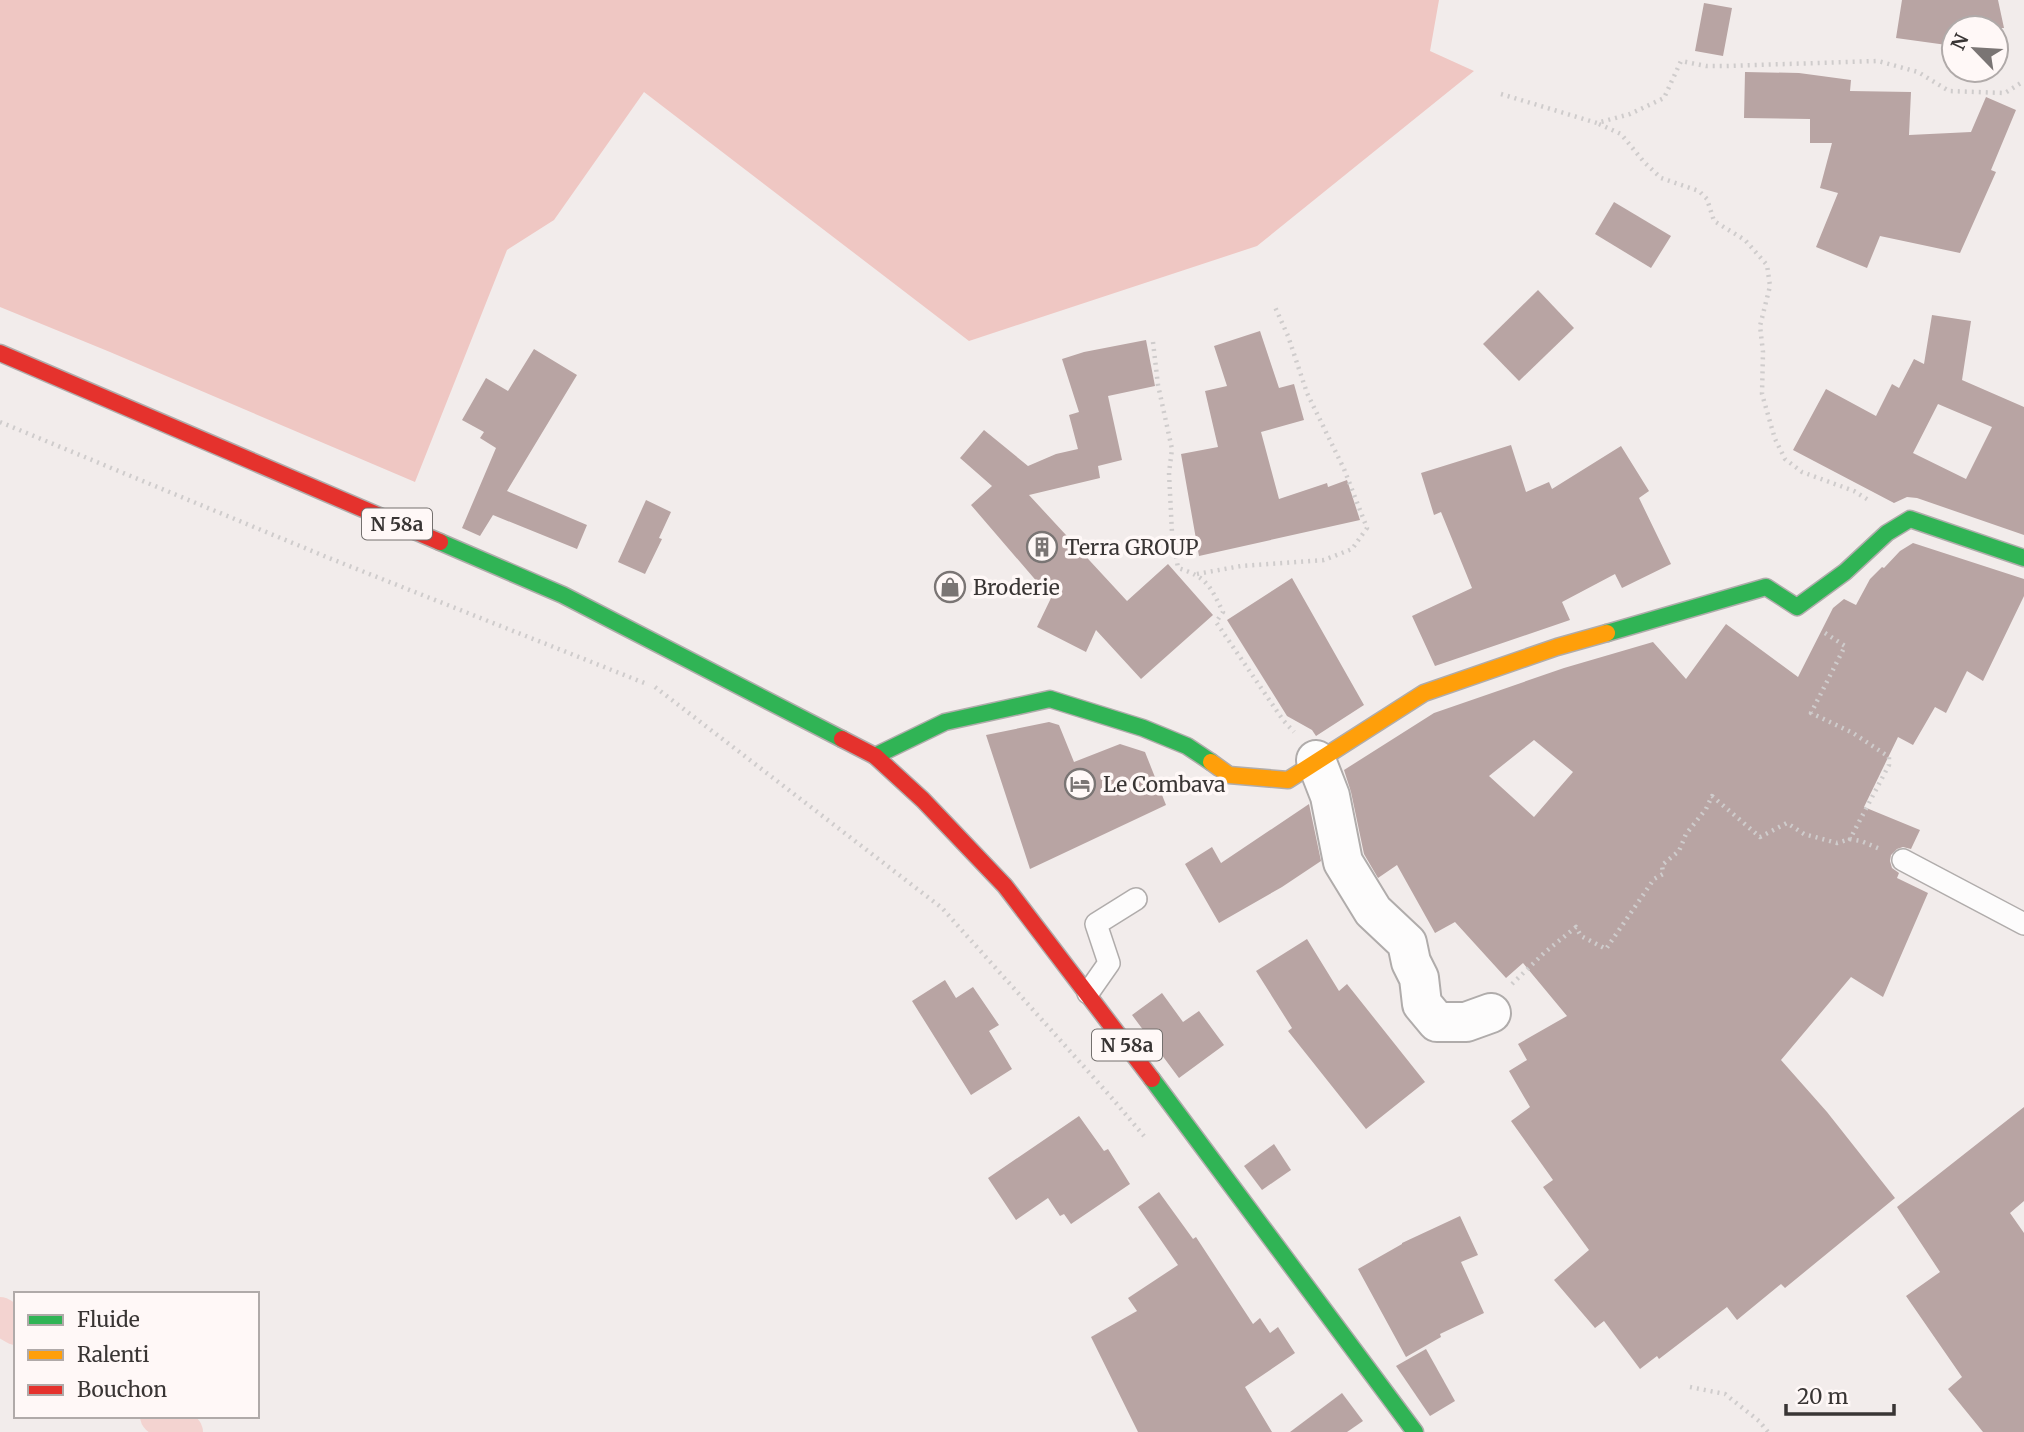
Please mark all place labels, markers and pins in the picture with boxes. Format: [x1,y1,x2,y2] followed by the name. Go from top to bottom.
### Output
[1025,530,1059,564] building icon: Terra GROUP
[1065,534,1198,561] place label: Terra GROUP
[933,570,967,604] shop icon: Broderie
[973,574,1060,601] place label: Broderie
[1063,767,1097,801] hotel icon: Le Combava
[1103,771,1225,798] place label: Le Combava

